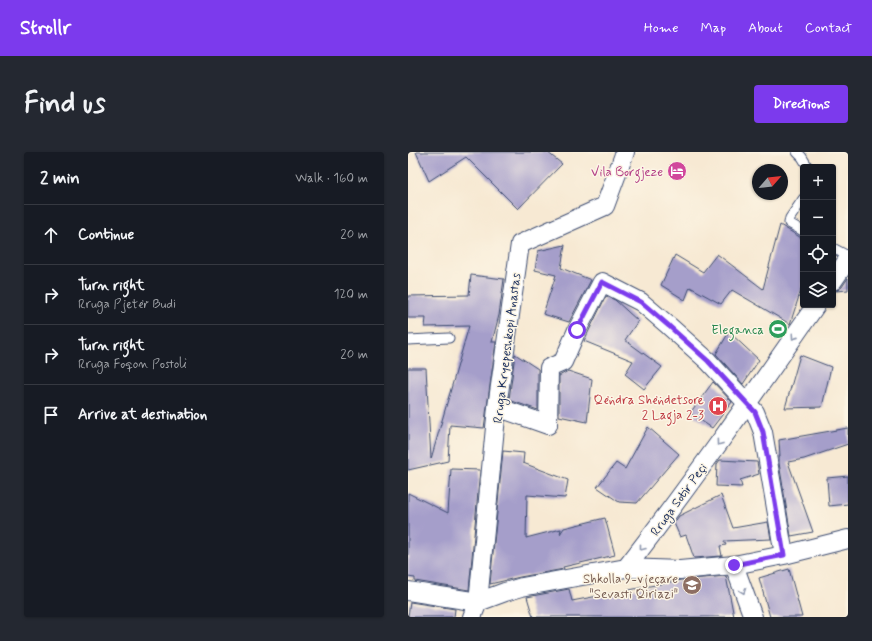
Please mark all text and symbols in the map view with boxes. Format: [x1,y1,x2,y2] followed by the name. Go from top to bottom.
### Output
[20,16,71,41] text: Strollr
[644,19,678,37] text: Home
[700,19,726,37] text: Map
[748,19,783,37] text: About
[805,19,852,37] text: Contact
[754,85,848,123] button: Directions
[24,86,105,123] text: Find us
[666,160,688,182] hotel icon: Vila Borgjeze
[591,164,663,183] place label: Vila Borgjeze
[752,164,788,200] north arrow
[800,164,836,308] map controls
[800,164,836,200] button: +
[40,167,80,189] text: 2 min
[295,170,368,187] text: Walk · 160 m
[800,200,836,236] button: −
[40,224,62,246] icon: ahead
[78,225,134,245] text: Continue
[340,226,368,243] text: 20 m
[800,236,836,272] button: locate
[490,272,526,424] street label: Rruga Kryepeshkopi Anastas
[800,272,836,308] button: layers
[78,276,145,296] text: Turn right
[40,284,62,306] icon: right
[334,286,368,303] text: 120 m
[78,296,176,313] text: Rruga Pjetër Budi
[767,318,789,340] sports icon: Eleganca
[568,321,586,339] route start
[711,322,764,341] place label: Eleganca
[791,333,799,340] one-way arrow
[78,336,145,356] text: Turn right
[40,344,62,366] icon: right
[340,346,368,363] text: 20 m
[78,356,187,373] text: Rruga Foqon Postoli
[594,392,704,426] place label: Qëndra Shëndetsore 2 Lagja 2-3
[707,395,729,417] hospital icon: Qëndra Shëndetsore 2 Lagja 2-3
[40,404,62,426] icon: arrive
[78,405,207,425] text: Arrive at destination
[716,439,724,446] one-way arrow
[647,460,712,540] street label: Rruga Sotir Peçi
[639,543,646,550] one-way arrow
[725,556,743,574] route end
[583,571,678,603] place label: Shkolla 9-vjeçare "Sevasti Qiriazi"
[681,574,703,596] school or university icon: Shkolla 9-vjeçare "Sevasti Qiriazi"
[739,588,747,595] one-way arrow

